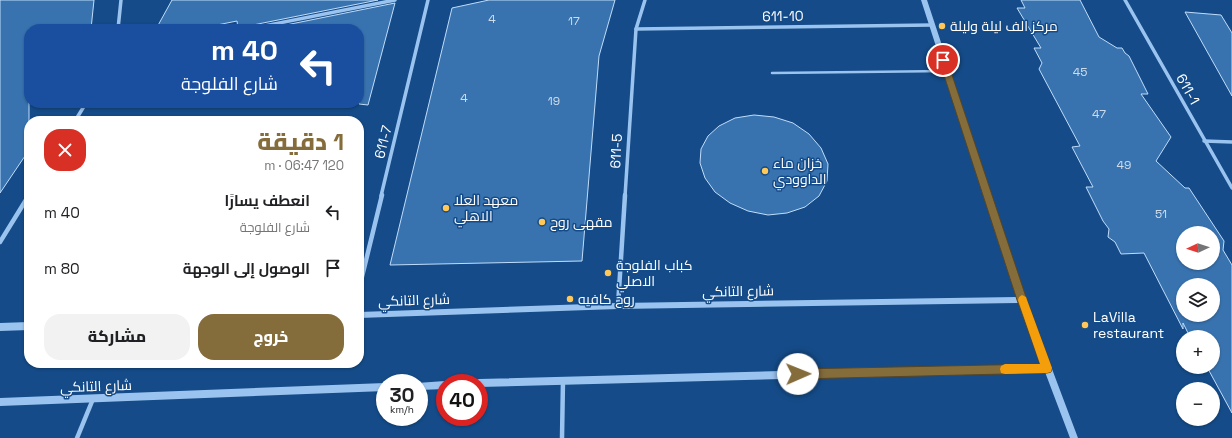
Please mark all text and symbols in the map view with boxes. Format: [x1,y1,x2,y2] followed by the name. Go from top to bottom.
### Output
[762,7,804,25] street label: 611-10
[488,11,496,27] house number: 4
[568,13,580,29] house number: 17
[950,17,1058,35] place label: مركز الف ليلة وليلة
[937,21,947,31] marker: مركز الف ليلة وليلة
[211,32,278,68] text: 40 m
[292,40,344,92] icon: left
[926,43,960,77] pin
[932,49,954,71] icon: arrive
[1073,64,1087,80] house number: 45
[1172,70,1204,108] street label: 611-1
[181,72,278,95] text: شارع الفلوجة
[460,90,468,106] house number: 4
[548,93,560,109] house number: 19
[1092,106,1106,122] house number: 47
[370,123,396,161] street label: 611-7
[257,126,344,157] text: 1 دقيقة
[44,129,86,171] button: close
[606,133,626,169] street label: 611-5
[773,154,826,191] place label: خزان ماء الداوودي
[264,157,344,174] text: 120 m · 06:47
[1117,157,1131,173] house number: 49
[760,166,770,176] marker: خزان ماء الداوودي
[224,191,310,210] text: انعطف يسارًا
[454,191,518,228] place label: معهد العلا الاهلي
[322,201,344,223] icon: left
[44,203,80,222] text: 40 m
[441,203,451,213] marker: معهد العلا الاهلي
[1155,206,1167,222] house number: 51
[550,213,613,231] place label: مقهى روح
[537,217,547,227] marker: مقهى روح
[240,219,310,236] text: شارع الفلوجة
[1176,226,1220,270] north arrow
[1176,226,1220,426] map controls
[616,256,692,293] place label: كباب الفلوجة الاصلي
[322,257,344,279] icon: arrive
[44,259,80,278] text: 80 m
[183,259,310,278] text: الوصول إلى الوجهة
[603,268,613,278] marker: كباب الفلوجة الاصلي
[1176,278,1220,322] button: layers
[702,281,774,304] street label: شارع التانكي
[378,290,450,313] street label: شارع التانكي
[578,290,635,308] place label: روح كافيه
[565,294,575,304] marker: روح كافيه
[1093,308,1164,342] place label: LaVilla restaurant
[44,314,190,360] button: مشاركة
[198,314,344,360] button: خروج
[1080,320,1090,330] marker: LaVilla restaurant
[1176,330,1220,374] button: +
[777,353,819,395] position arrow
[436,374,488,426] speed limit sign: 40
[60,376,132,399] street label: شارع التانكي
[389,382,415,408] text: 30
[1176,382,1220,426] button: −
[390,403,414,416] text: km/h

